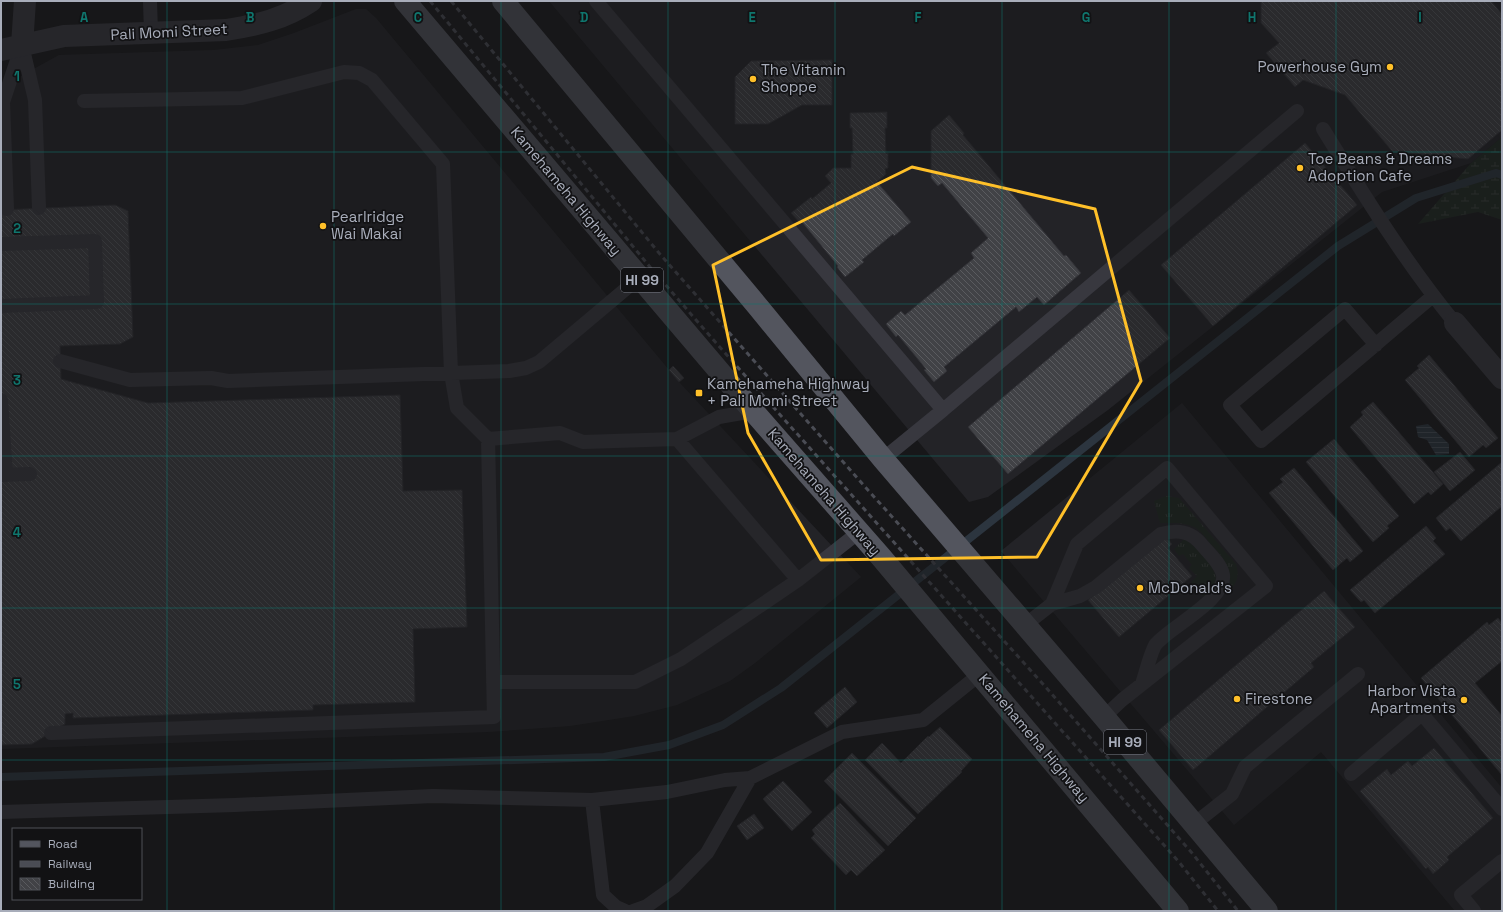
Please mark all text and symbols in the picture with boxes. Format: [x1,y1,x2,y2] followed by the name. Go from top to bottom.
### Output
[80,9,89,26] text: A
[246,9,255,26] text: B
[414,9,422,26] text: C
[580,9,589,26] text: D
[748,9,756,26] text: E
[915,9,922,26] text: F
[1082,9,1090,26] text: G
[1248,9,1256,26] text: H
[1418,9,1422,26] text: I
[110,19,228,44] street label: Pali Momi Street
[1257,57,1382,76] place label: Powerhouse Gym
[761,60,846,96] place label: The Vitamin Shoppe
[1385,62,1395,72] marker: Powerhouse Gym
[14,68,20,85] text: 1
[748,74,758,84] marker: The Vitamin Shoppe
[507,122,626,259] street label: Kamehameha Highway
[1308,149,1452,185] place label: Toe Beans & Dreams Adoption Cafe
[1295,163,1305,173] marker: Toe Beans & Dreams Adoption Cafe
[331,207,404,243] place label: Pearlridge Wai Makai
[13,220,21,237] text: 2
[318,221,328,231] marker: Pearlridge Wai Makai
[621,268,663,292] road number: HI 99
[13,372,21,389] text: 3
[707,374,870,410] place label: Kamehameha Highway + Pali Momi Street
[694,388,704,398] marker: Kamehameha Highway + Pali Momi Street
[764,424,885,559] street label: Kamehameha Highway
[13,524,21,541] text: 4
[1148,578,1232,597] place label: McDonald's
[1135,583,1145,593] marker: McDonald's
[975,669,1094,806] street label: Kamehameha Highway
[13,676,21,693] text: 5
[1367,681,1456,717] place label: Harbor Vista Apartments
[1245,689,1313,708] place label: Firestone
[1232,694,1242,704] marker: Firestone
[1459,695,1469,705] marker: Harbor Vista Apartments
[1104,730,1146,754] road number: HI 99
[12,828,142,900] legend
[48,836,77,852] text: Road
[48,856,92,872] text: Railway
[48,876,95,892] text: Building

